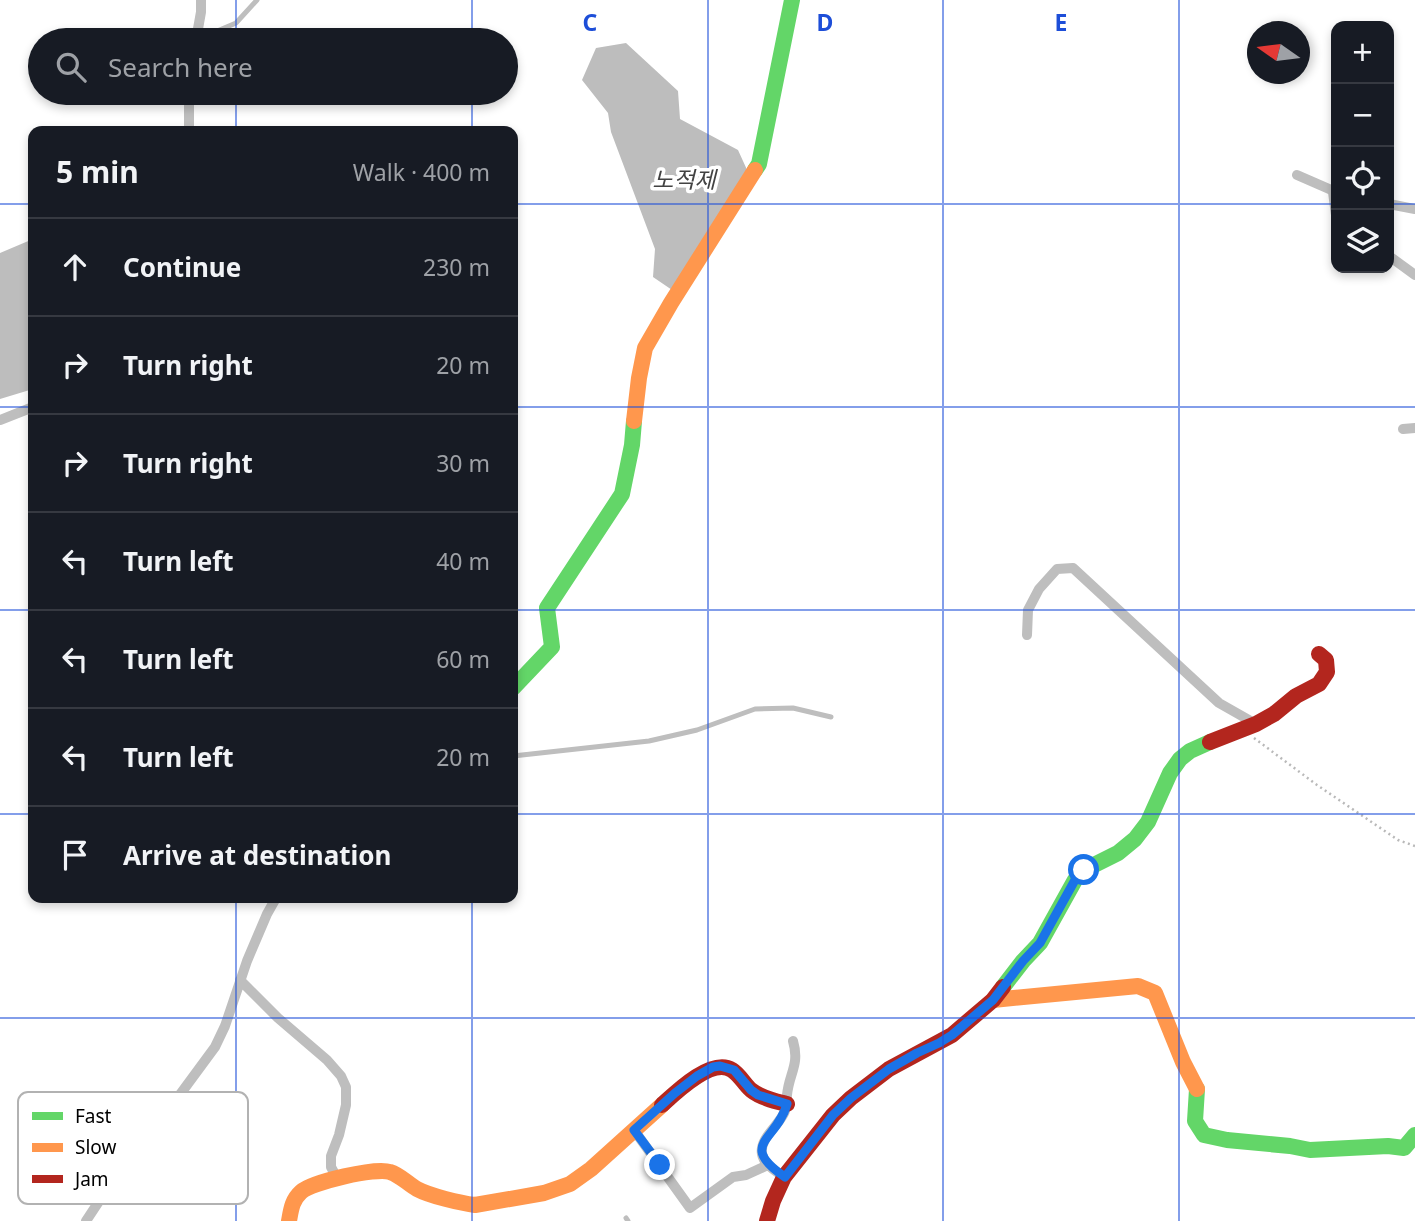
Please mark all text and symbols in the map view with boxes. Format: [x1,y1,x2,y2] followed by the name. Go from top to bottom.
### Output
[583,6,598,38] text: C
[817,6,833,38] text: D
[1055,6,1067,38] text: E
[1247,21,1310,84] north arrow
[1331,21,1394,273] map controls
[1331,21,1394,84] button: +
[28,28,518,105] search box
[52,48,90,86] icon: search
[108,49,253,85] text: Search here
[1331,84,1394,147] button: −
[1331,147,1394,210] button: locate
[56,151,139,192] text: 5 min
[353,156,490,188] text: Walk · 400 m
[652,163,719,195] water label: 노적제
[1331,210,1394,273] button: layers
[56,248,94,286] icon: ahead
[123,249,241,285] text: Continue
[423,251,490,283] text: 230 m
[56,346,94,384] icon: right
[123,347,253,383] text: Turn right
[436,349,490,381] text: 20 m
[56,444,94,482] icon: right
[123,445,253,481] text: Turn right
[436,447,490,479] text: 30 m
[56,542,94,580] icon: left
[123,543,234,579] text: Turn left
[436,545,490,577] text: 40 m
[56,640,94,678] icon: left
[123,641,234,677] text: Turn left
[436,643,490,675] text: 60 m
[56,738,94,776] icon: left
[123,739,234,775] text: Turn left
[436,741,490,773] text: 20 m
[56,836,94,874] icon: arrive
[123,837,392,873] text: Arrive at destination
[1068,854,1099,885] route start
[18,1092,248,1204] legend
[75,1103,112,1129] text: Fast
[75,1134,116,1160] text: Slow
[644,1149,675,1180] route end
[73,1166,109,1192] text: Jam

